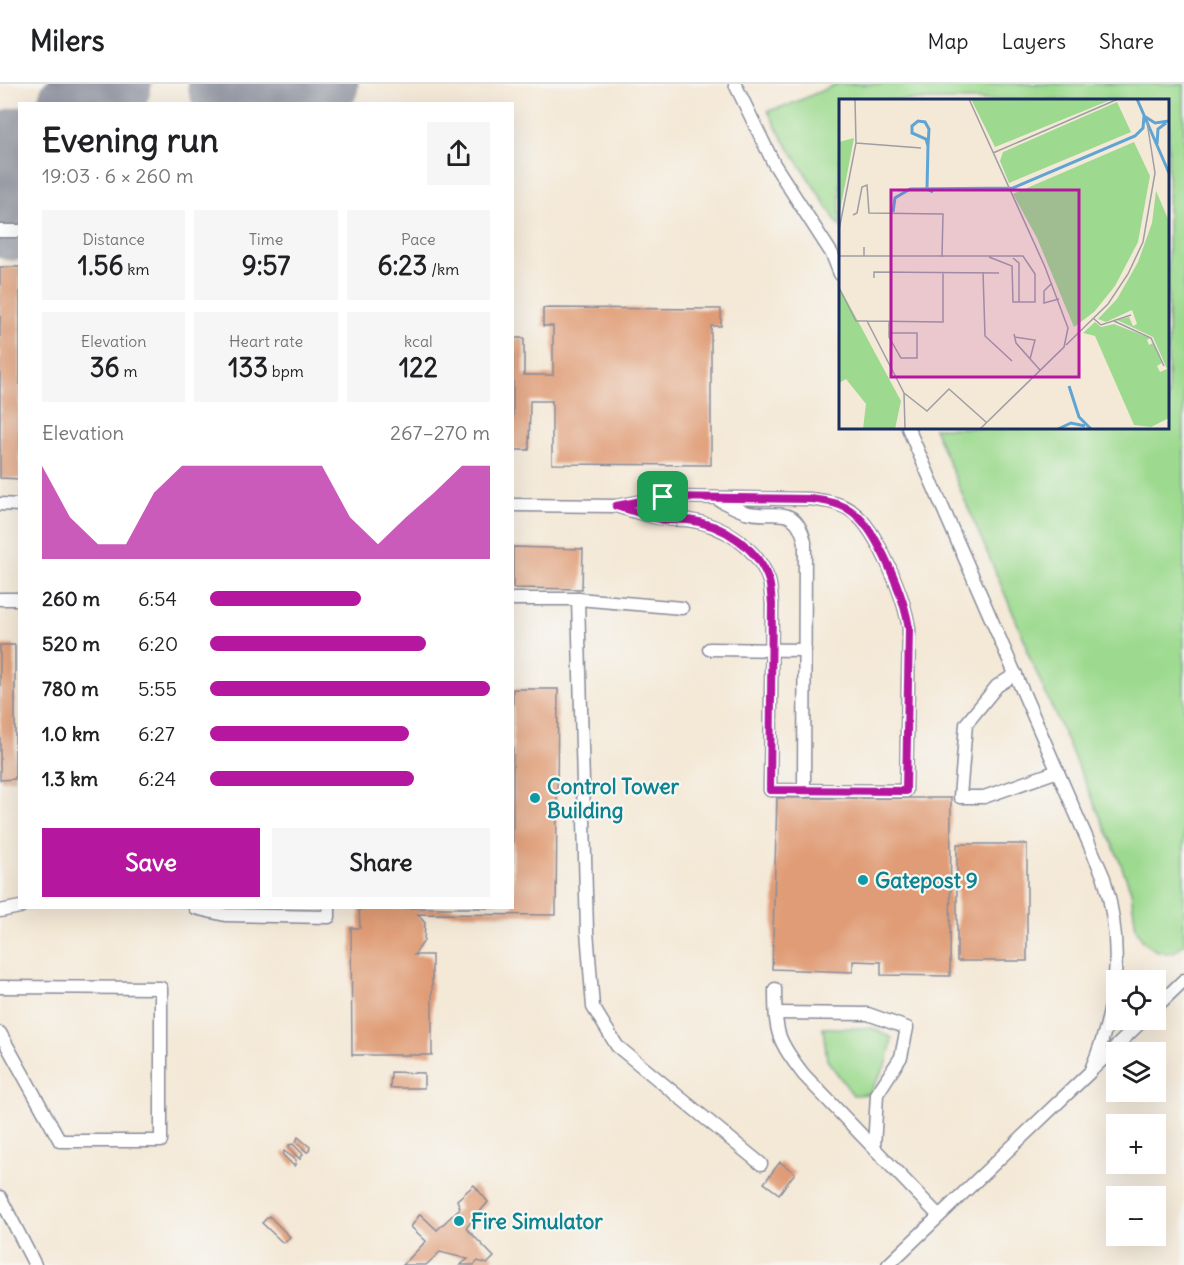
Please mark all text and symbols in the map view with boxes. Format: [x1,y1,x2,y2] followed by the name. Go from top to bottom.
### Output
[30,23,104,59] text: Milers
[928,28,968,55] text: Map
[1001,28,1066,55] text: Layers
[1099,28,1154,55] text: Share
[839,99,1169,429] inset map
[42,119,218,161] text: Evening run
[427,122,490,185] button: share
[42,163,194,188] text: 19:03 · 6 × 260 m
[82,229,145,249] text: Distance
[249,229,283,249] text: Time
[401,229,436,249] text: Pace
[78,249,123,282] text: 1.56
[242,249,290,282] text: 9:57
[377,249,427,282] text: 6:23
[123,259,150,279] text: km
[427,259,459,279] text: /km
[81,331,147,351] text: Elevation
[229,331,303,351] text: Heart rate
[404,331,433,351] text: kcal
[90,351,120,384] text: 36
[228,351,268,384] text: 133
[399,351,438,384] text: 122
[120,361,137,381] text: m
[268,361,304,381] text: bpm
[42,420,124,445] text: Elevation
[390,420,490,445] text: 267–270 m
[637,471,688,522] pin
[646,480,679,513] icon: arrive
[42,586,100,611] text: 260 m
[138,586,177,611] text: 6:54
[42,631,100,656] text: 520 m
[138,631,178,656] text: 6:20
[42,676,99,701] text: 780 m
[138,676,177,701] text: 5:55
[42,721,100,746] text: 1.0 km
[138,721,175,746] text: 6:27
[42,766,98,791] text: 1.3 km
[138,766,176,791] text: 6:24
[547,773,680,824] place label: Control Tower Building
[528,791,542,805] marker: Control Tower Building
[42,828,260,897] button: Save
[272,828,490,897] button: Share
[875,867,978,894] place label: Gatepost 9
[856,873,870,887] marker: Gatepost 9
[1106,970,1166,1246] map controls
[1106,970,1166,1030] button: locate
[1106,1042,1166,1102] button: layers
[1106,1114,1166,1174] button: +
[1106,1186,1166,1246] button: −
[471,1208,603,1235] place label: Fire Simulator
[452,1214,466,1228] marker: Fire Simulator

